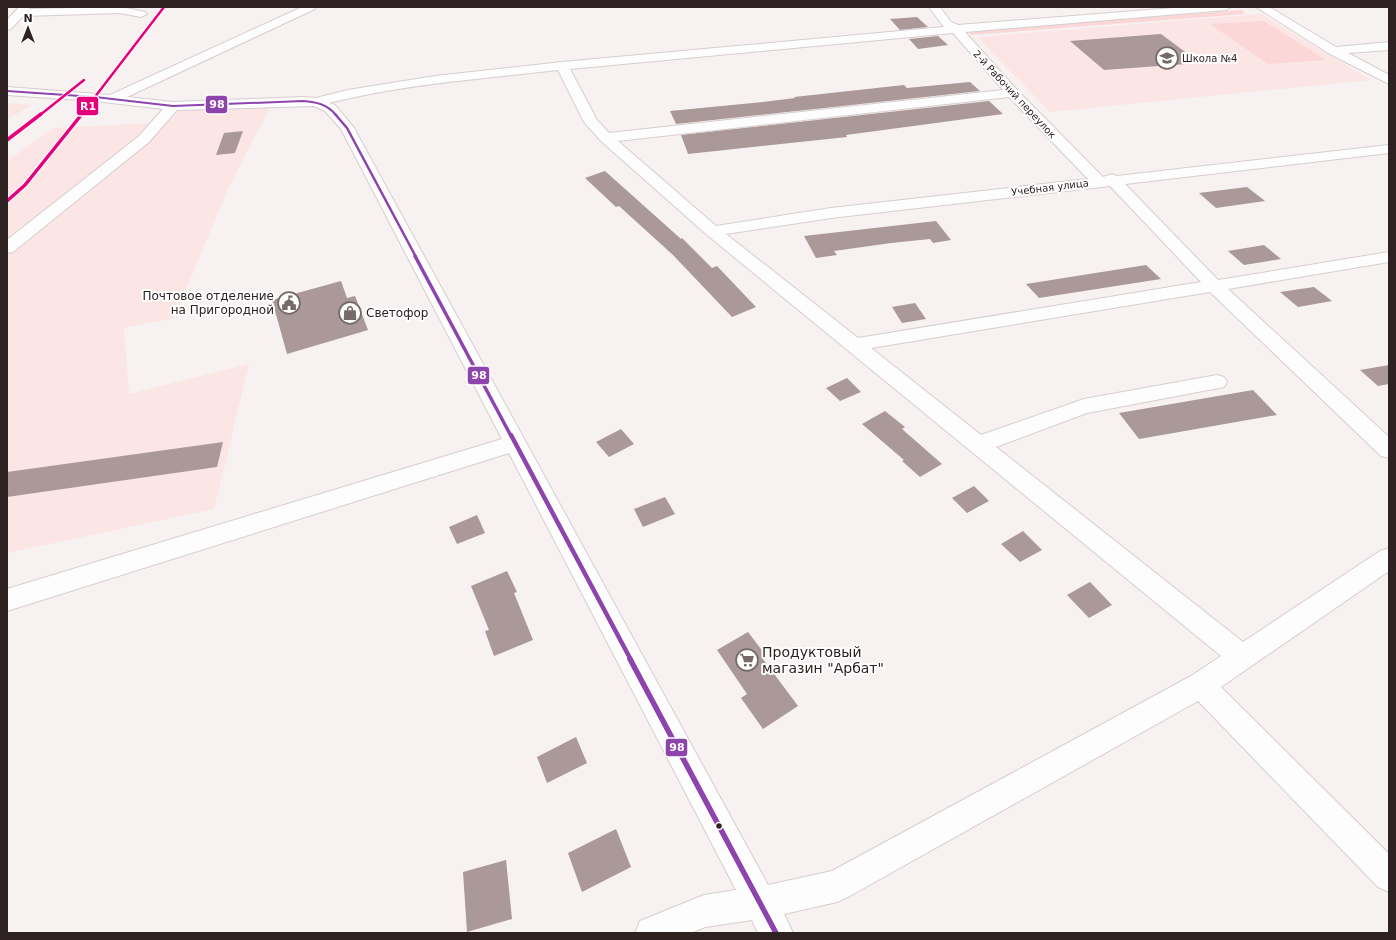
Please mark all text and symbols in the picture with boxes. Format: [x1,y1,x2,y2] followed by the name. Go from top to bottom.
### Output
[8,8,48,48] north arrow
[23,12,33,25] text: N
[1154,45,1180,71] school or university icon: Школа №4
[971,48,1058,140] street label: 2-й Рабочий переулок
[1182,53,1237,64] place label: Школа №4
[205,95,228,114] line badge: 98
[76,96,99,116] line badge: R1
[209,98,225,111] text: 98
[80,100,96,113] text: R1
[1011,177,1089,198] street label: Учебная улица
[143,289,274,317] place label: Почтовое отделение на Пригородной
[276,290,302,316] public building icon: Почтовое отделение на Пригородной
[337,300,363,326] shop icon: Светофор
[366,306,428,320] place label: Светофор
[467,366,490,385] line badge: 98
[471,369,487,382] text: 98
[762,644,884,676] place label: Продуктовый магазин "Арбат"
[734,647,760,673] supermarket icon: Продуктовый магазин "Арбат"
[665,738,688,757] line badge: 98
[669,741,685,754] text: 98
[714,821,724,831] unlabelled marker

